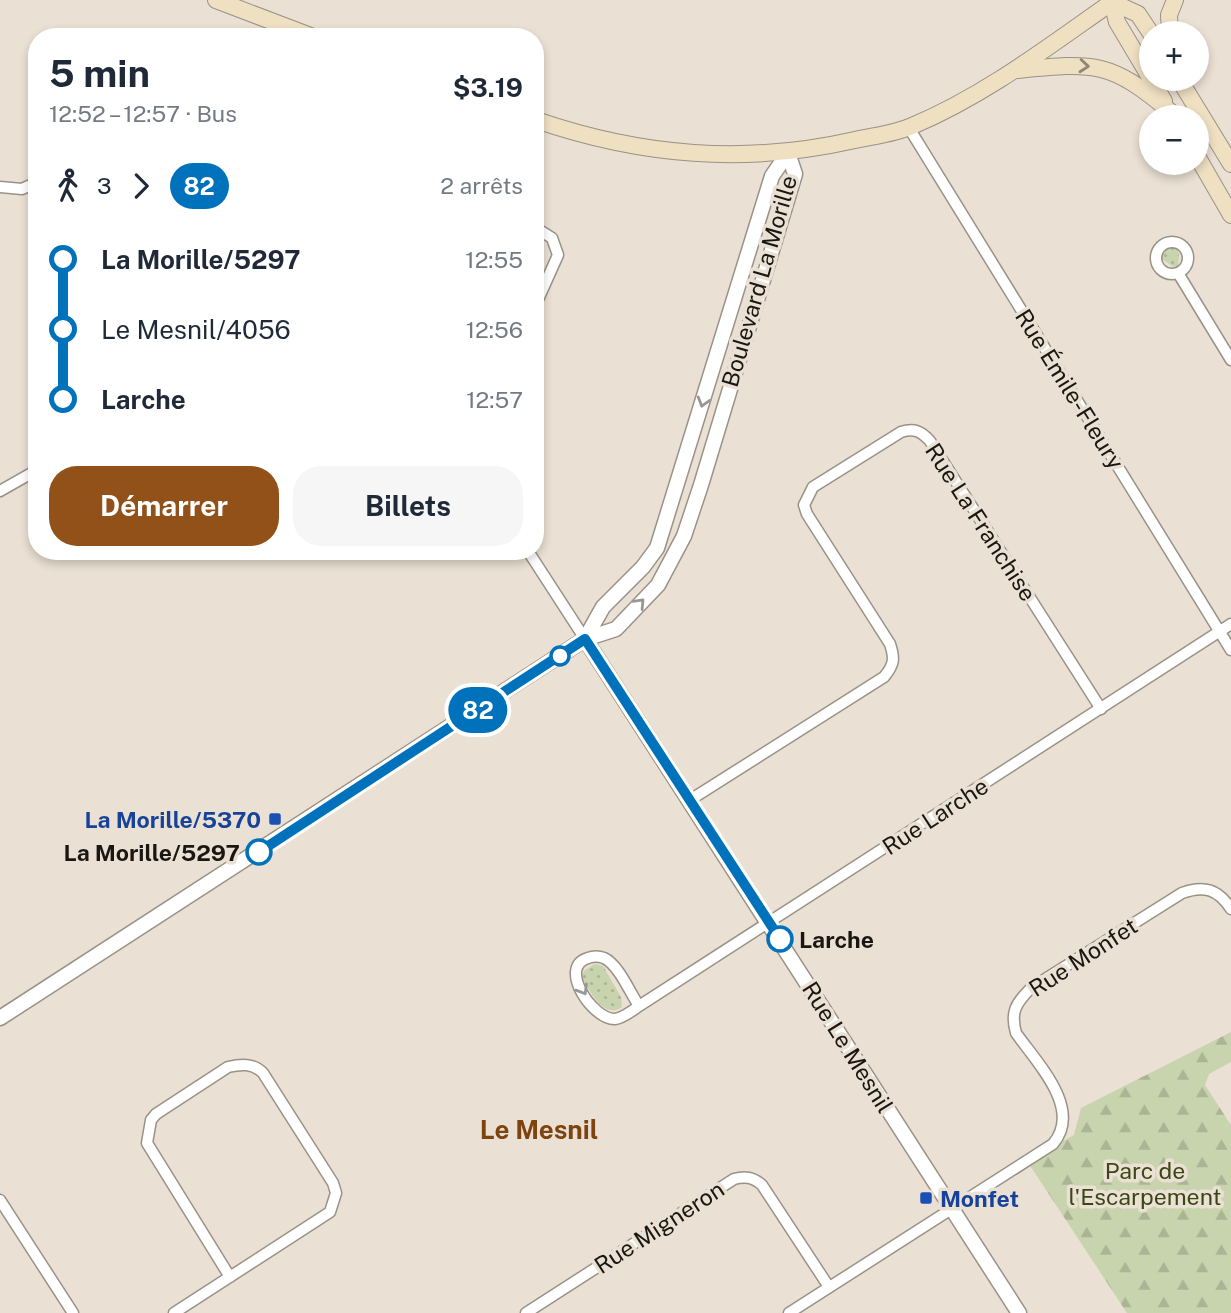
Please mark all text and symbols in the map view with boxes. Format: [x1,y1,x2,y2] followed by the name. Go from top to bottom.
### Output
[1139,21,1209,175] map controls
[1139,21,1209,91] button: +
[49,51,150,96] text: 5 min
[1079,58,1090,73] one-way arrow
[453,72,523,103] text: $3.19
[49,100,237,127] text: 12:52 – 12:57 · Bus
[1139,105,1209,175] button: −
[49,167,87,205] icon: walk
[122,167,160,205] icon: forward
[97,172,112,199] text: 3
[184,172,215,200] text: 82
[440,172,523,199] text: 2 arrêts
[716,172,802,390] street label: Boulevard La Morille
[101,244,300,275] text: La Morille/5297
[465,246,523,273] text: 12:55
[1010,304,1130,474] street label: Rue Émile-Fleury
[101,314,291,345] text: Le Mesnil/4056
[466,316,523,343] text: 12:56
[101,384,186,415] text: Larche
[466,386,523,413] text: 12:57
[696,396,711,408] one-way arrow
[920,438,1042,606] street label: Rue La Franchise
[49,466,279,546] button: Démarrer
[293,466,523,546] button: Billets
[632,598,645,611] one-way arrow
[550,646,570,666] unlabelled marker
[447,687,510,733] line badge: 82
[462,696,494,724] text: 82
[877,772,993,860] street label: Rue Larche
[84,806,261,833] place label: La Morille/5370
[267,811,283,827] marker: La Morille/5370
[64,839,240,866] place label: La Morille/5297
[246,839,272,865] marker: La Morille/5297
[1024,912,1142,1002] street label: Rue Monfet
[767,926,793,952] marker: Larche
[799,926,874,953] place label: Larche
[797,977,899,1117] street label: Rue Le Mesnil
[575,983,588,996] one-way arrow
[480,1114,598,1145] district label: Le Mesnil
[1069,1157,1221,1210] park label: Parc de l'Escarpement
[589,1175,729,1279] street label: Rue Migneron
[940,1185,1019,1212] place label: Monfet
[918,1190,934,1206] marker: Monfet

